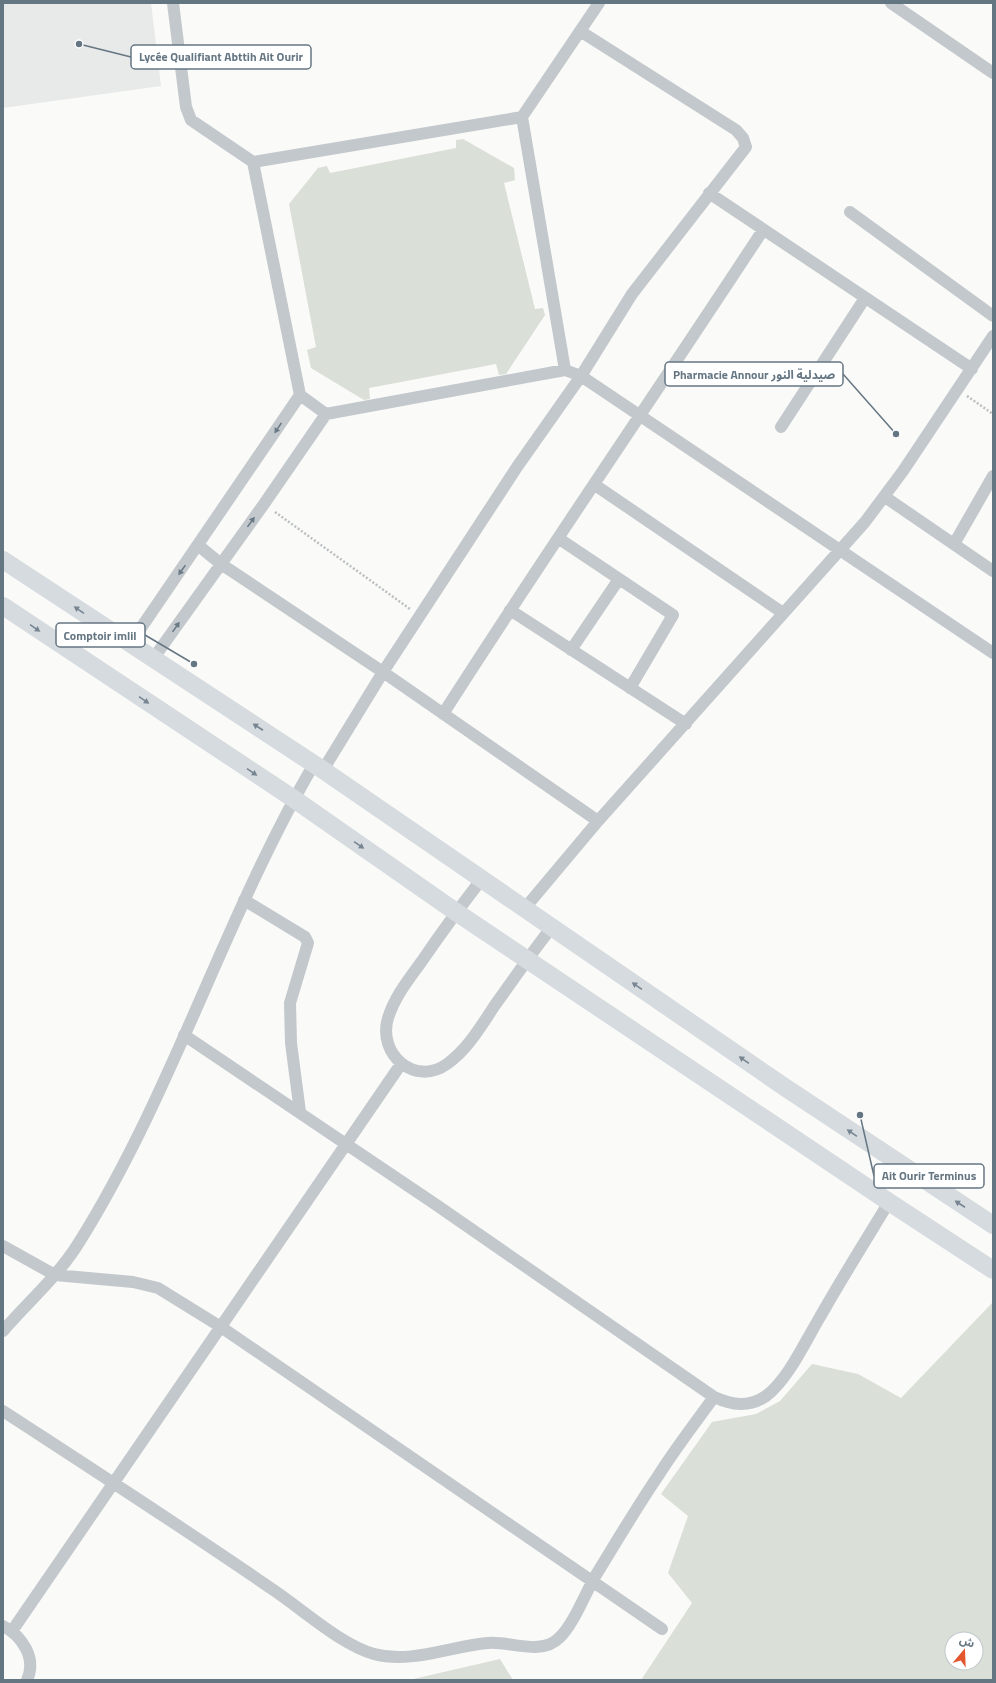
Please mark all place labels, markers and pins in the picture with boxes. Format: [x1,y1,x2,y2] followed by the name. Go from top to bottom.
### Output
[131,45,311,69] callout: Lycée Qualifiant Abttih Ait Ourir
[665,362,843,386] callout: Pharmacie Annour صيدلية النور
[56,623,145,647] callout: Comptoir imlil
[874,1164,984,1188] callout: Ait Ourir Terminus

